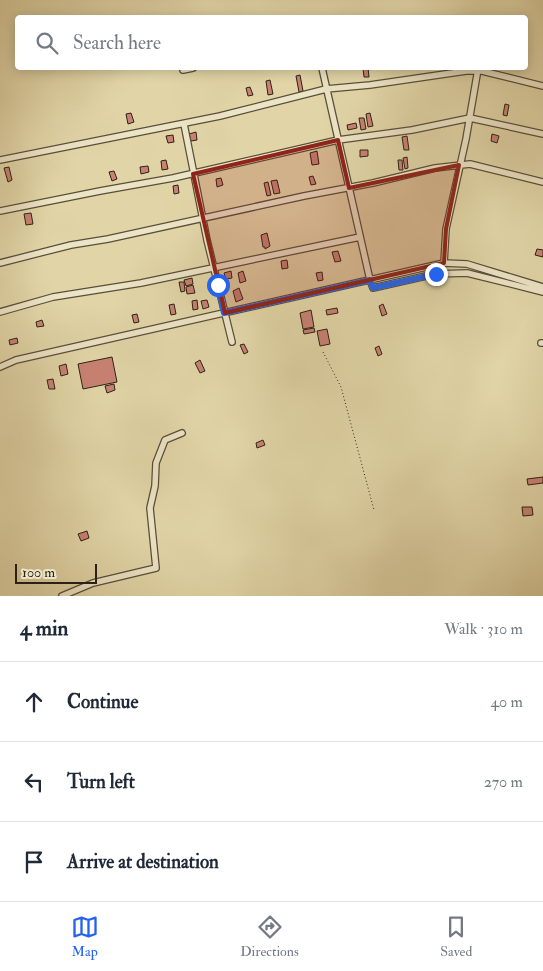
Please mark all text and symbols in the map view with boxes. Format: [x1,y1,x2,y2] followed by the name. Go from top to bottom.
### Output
[15,15,528,70] search box
[33,29,61,57] icon: search
[73,31,161,55] text: Search here
[425,263,448,286] route end
[207,274,230,297] route start
[15,561,98,584] scale bar
[22,564,55,581] text: 100 m
[20,615,68,642] text: 4 min
[444,619,523,639] text: Walk · 310 m
[20,688,48,716] icon: ahead
[67,690,138,714] text: Continue
[490,692,523,712] text: 40 m
[20,768,48,796] icon: left
[67,770,135,794] text: Turn left
[484,772,523,792] text: 270 m
[20,848,48,876] icon: arrive
[67,850,219,874] text: Arrive at destination
[71,913,99,960] tab: Map
[240,913,299,960] tab: Directions
[440,913,472,960] tab: Saved

